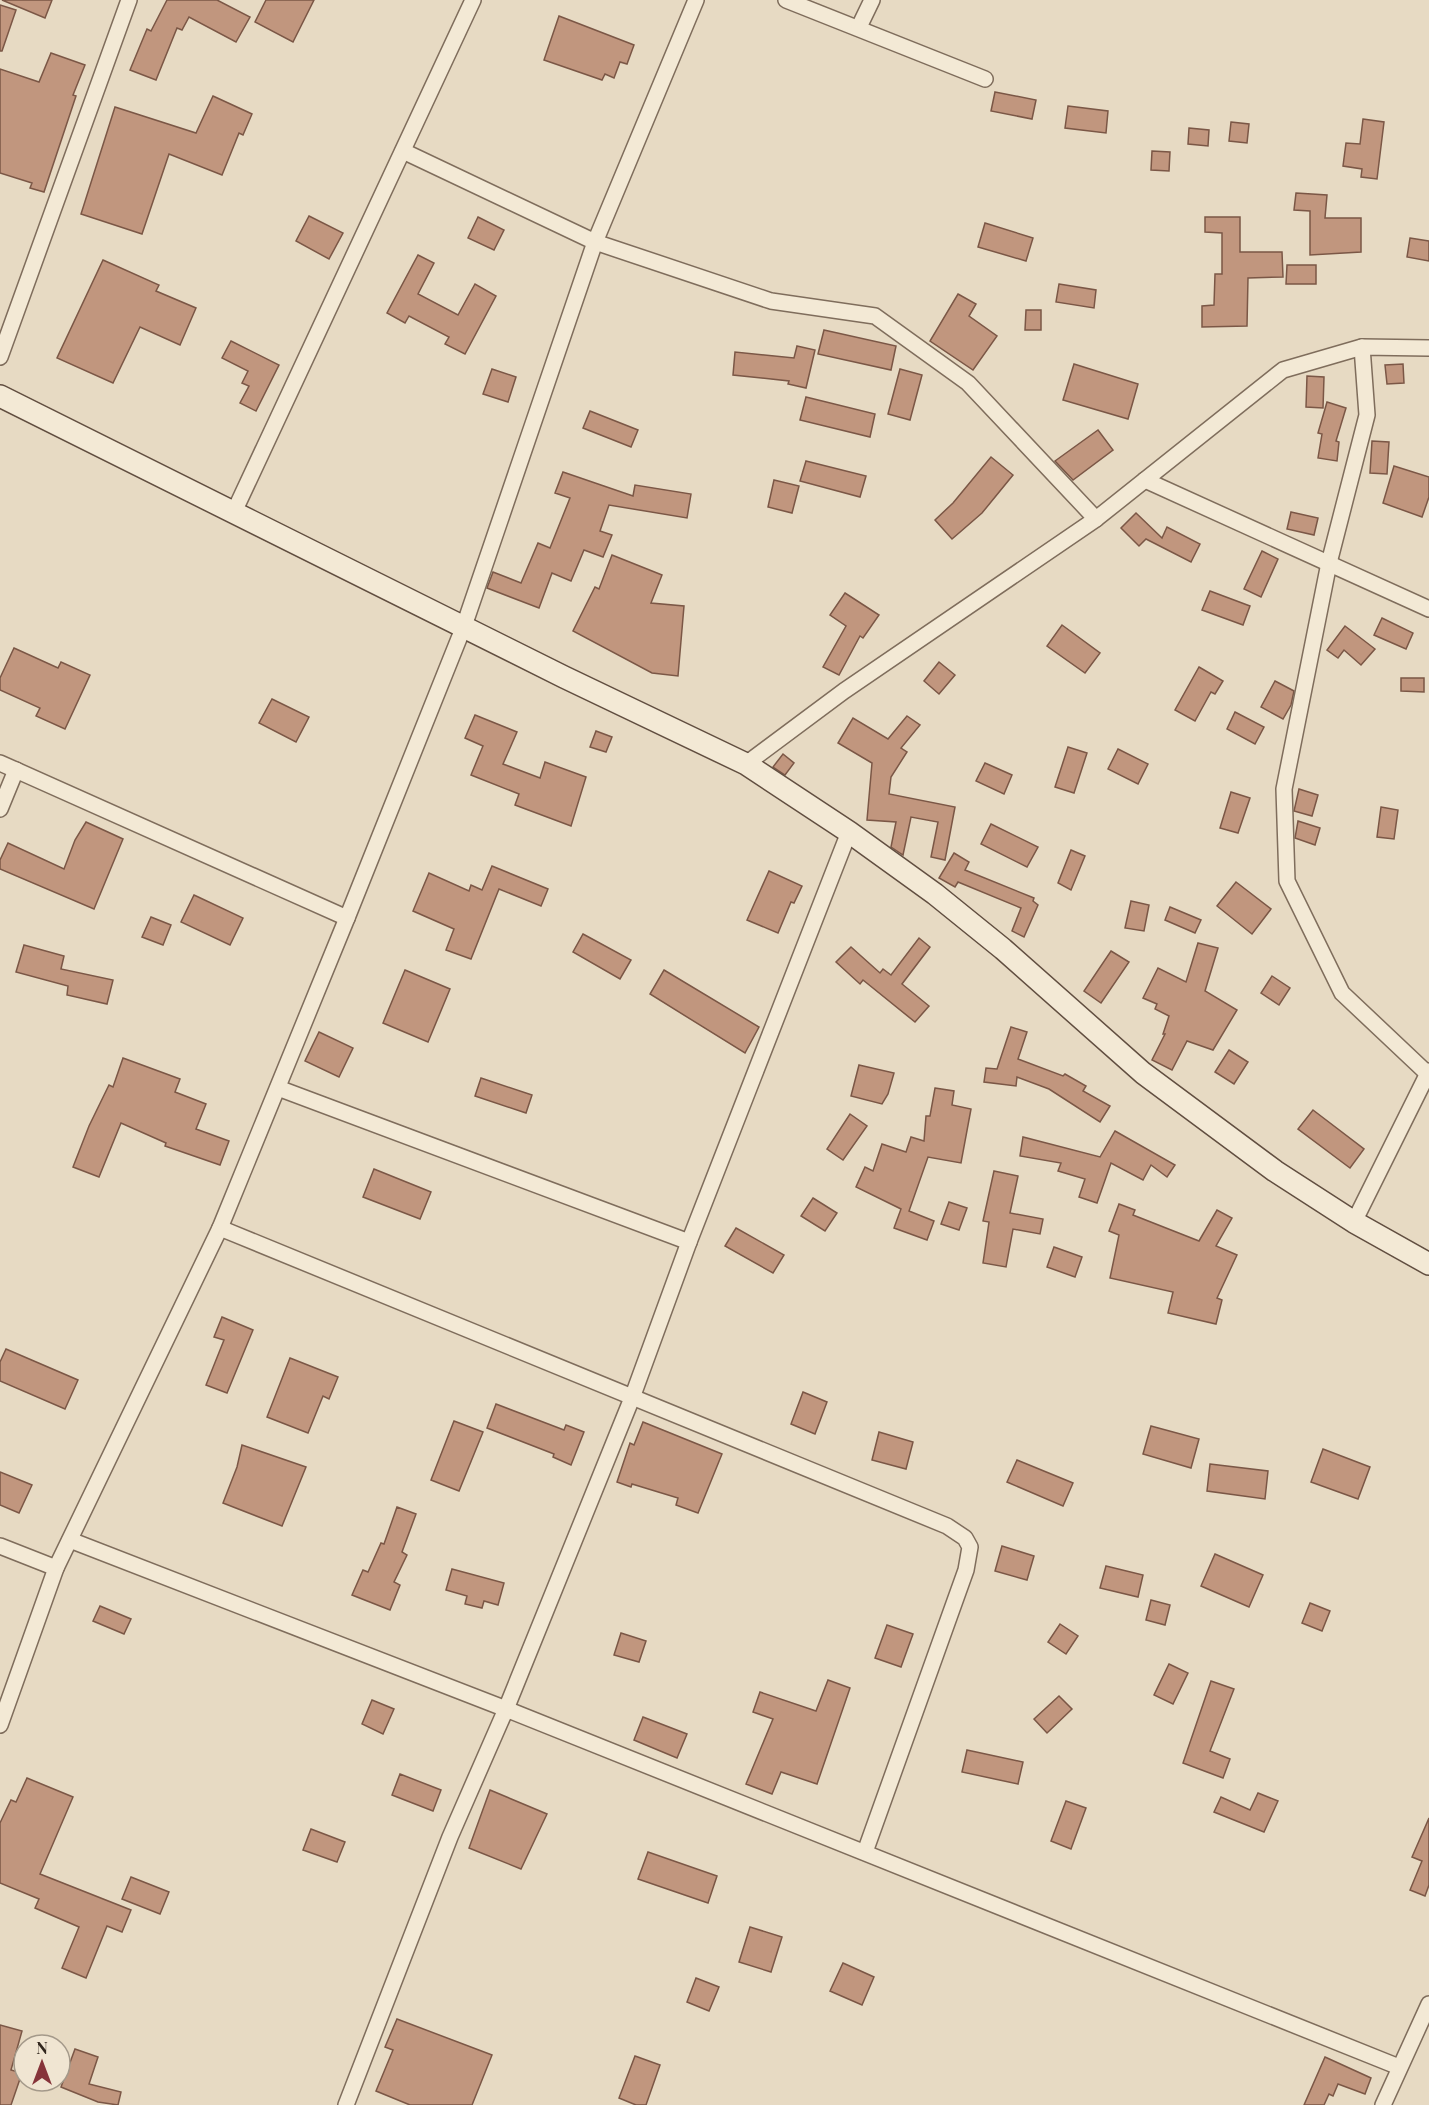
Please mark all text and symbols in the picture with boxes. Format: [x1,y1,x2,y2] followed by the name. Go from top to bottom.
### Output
[12,2033,72,2093] north arrow
[36,2037,48,2058] text: N

